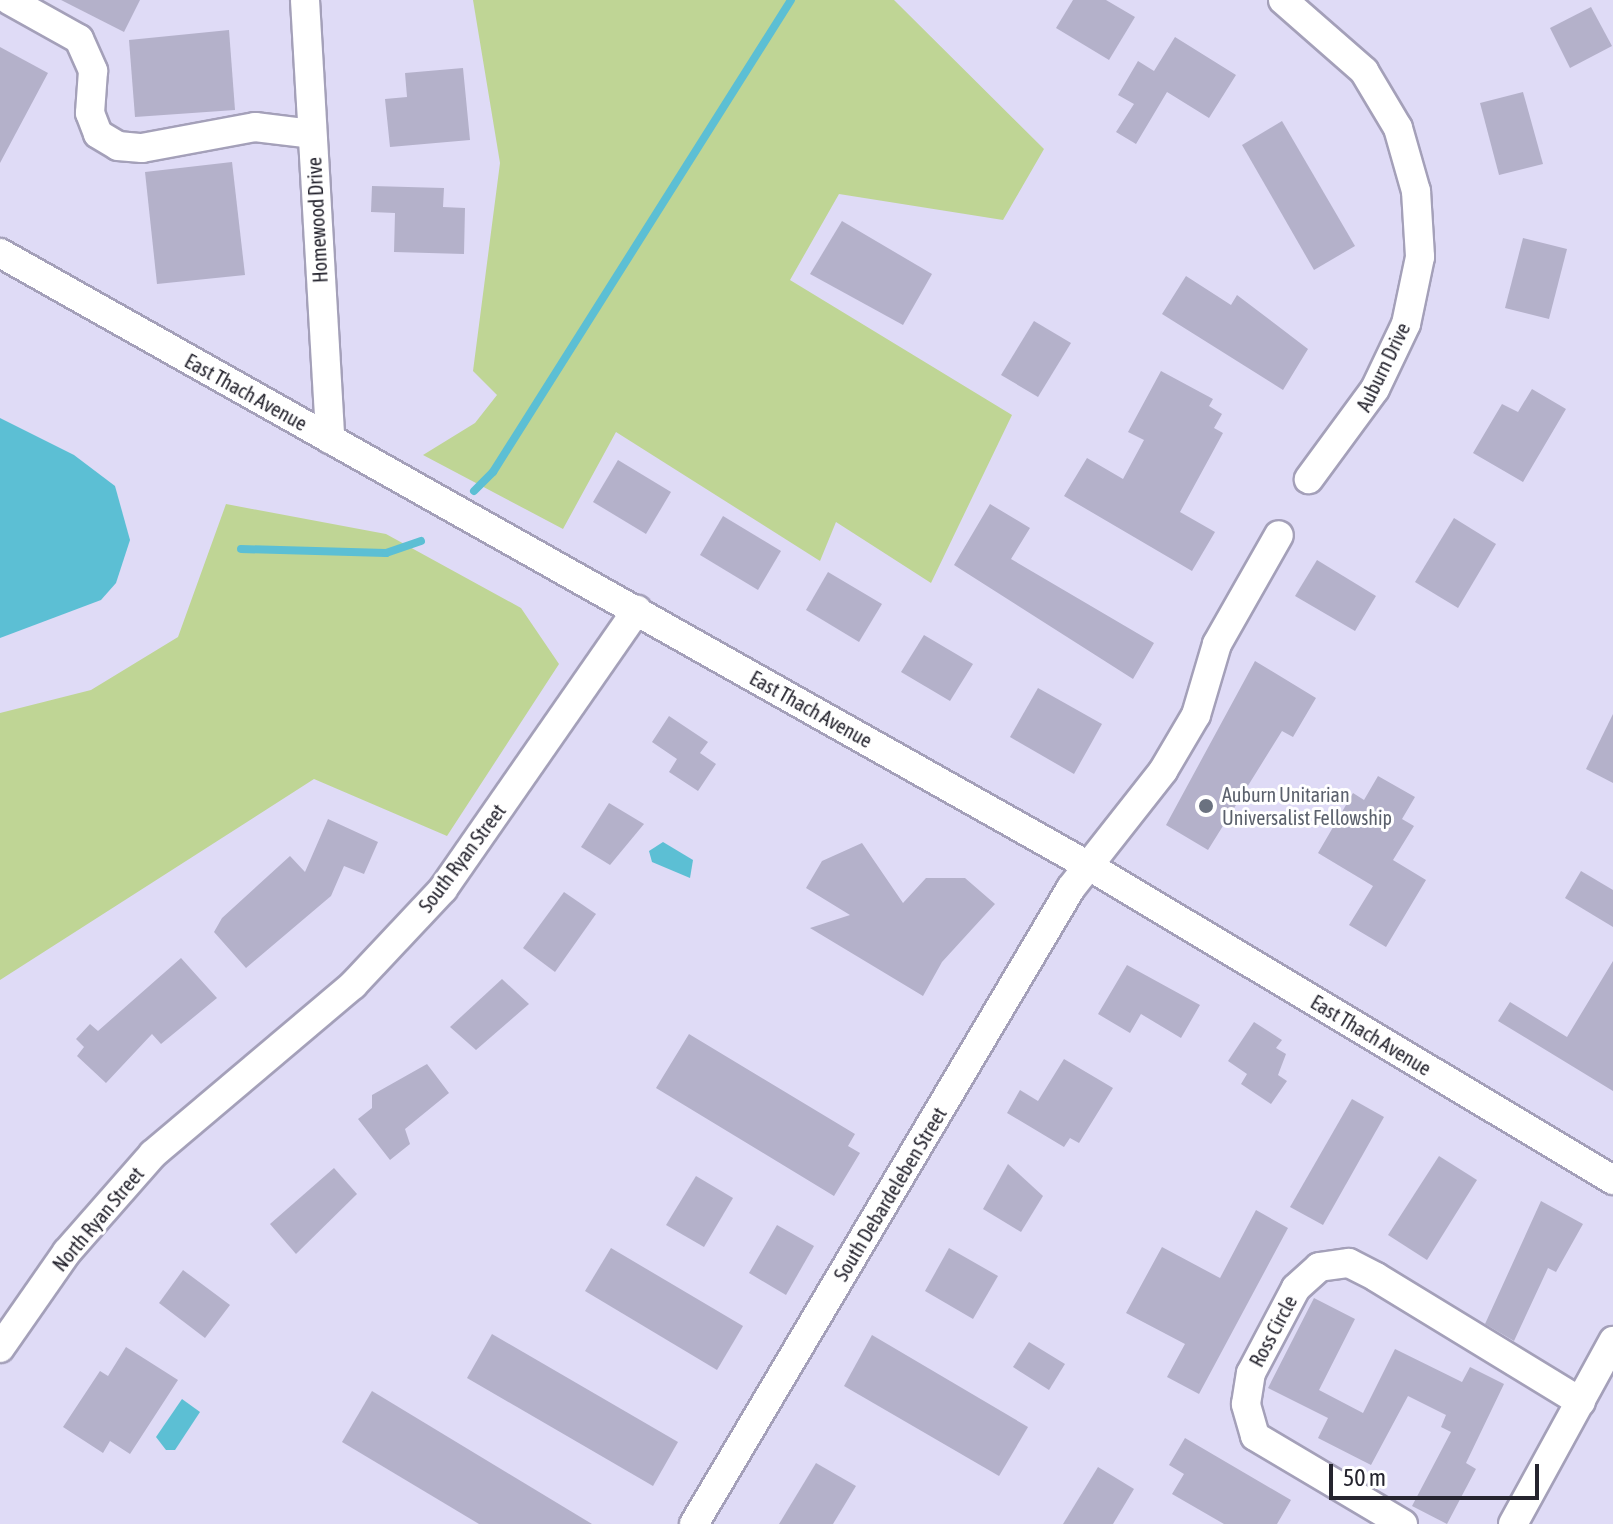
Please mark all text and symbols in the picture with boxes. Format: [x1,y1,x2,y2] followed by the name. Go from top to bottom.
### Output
[302,157,332,283] street label: Homewood Drive
[1351,319,1415,415] street label: Auburn Drive
[181,349,311,435] street label: East Thach Avenue
[746,666,876,752] street label: East Thach Avenue
[1222,782,1392,829] place label: Auburn Unitarian Universalist Fellowship
[1197,797,1215,815] marker: Auburn Unitarian Universalist Fellowship
[414,799,510,917] street label: South Ryan Street
[1307,990,1435,1080] street label: East Thach Avenue
[829,1103,951,1285] street label: South Debardeleben Street
[47,1162,149,1276] street label: North Ryan Street
[1244,1291,1302,1371] street label: Ross Circle
[1333,1448,1543,1498] scale bar
[1343,1464,1386,1491] text: 50 m

